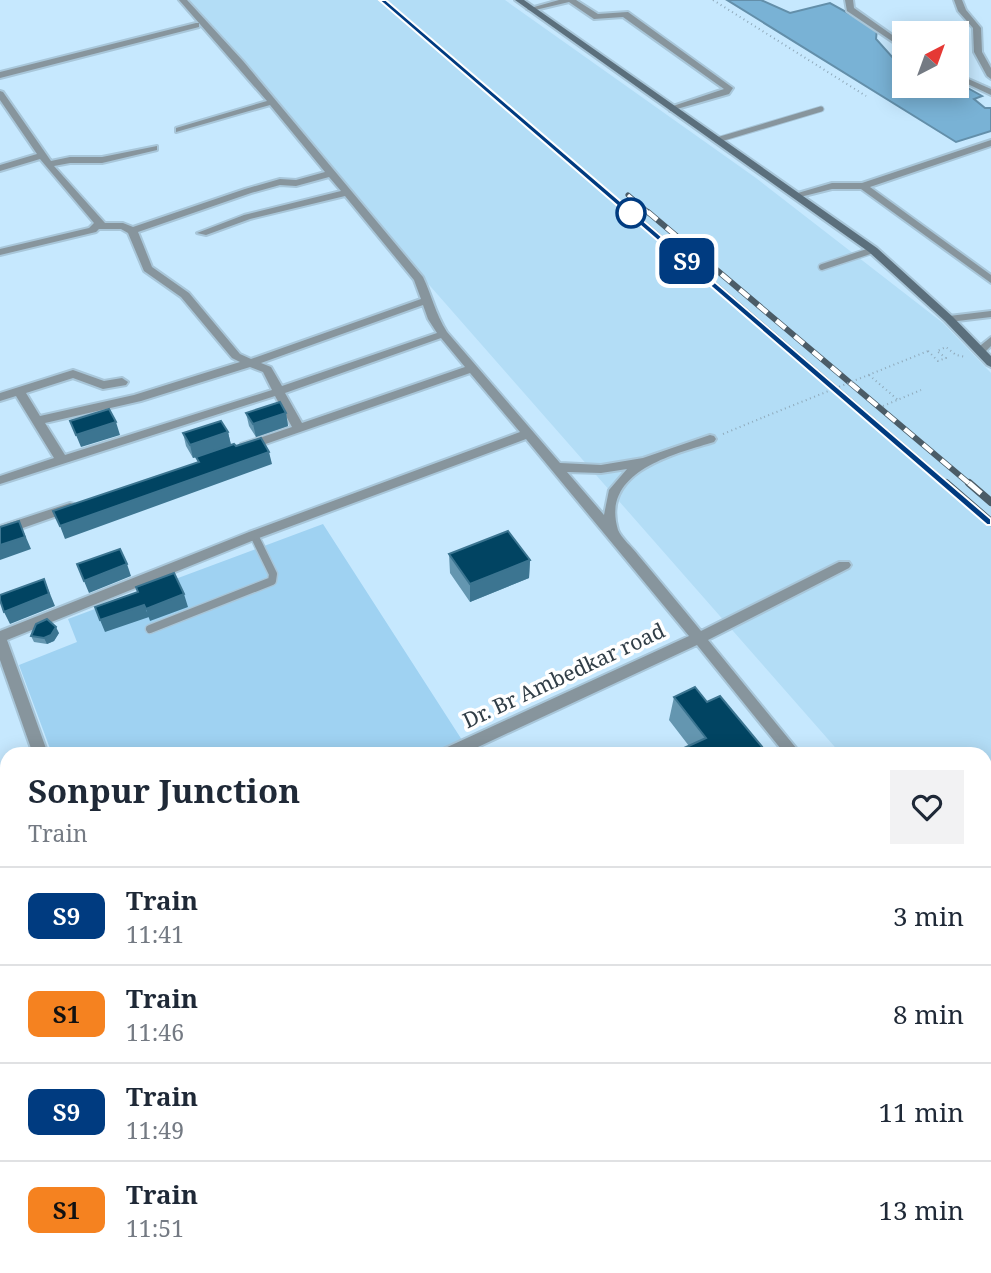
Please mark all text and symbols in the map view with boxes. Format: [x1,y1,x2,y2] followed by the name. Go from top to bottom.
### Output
[892,21,970,98] north arrow
[892,21,969,98] map controls
[616,198,646,228] unlabelled marker
[656,238,718,284] line badge: S9
[673,244,701,277] text: S9
[458,616,669,734] street label: Dr. Br Ambedkar road
[28,768,300,813] text: Sonpur Junction
[890,770,964,844] button: heart
[28,817,88,849] text: Train
[126,882,198,918] text: Train
[893,898,964,934] text: 3 min
[53,899,80,932] text: S9
[126,918,184,950] text: 11:41
[126,980,198,1016] text: Train
[893,996,964,1032] text: 8 min
[53,997,80,1030] text: S1
[126,1016,184,1048] text: 11:46
[126,1078,198,1114] text: Train
[879,1094,964,1130] text: 11 min
[53,1095,80,1128] text: S9
[126,1114,184,1146] text: 11:49
[126,1176,198,1212] text: Train
[879,1192,964,1228] text: 13 min
[53,1193,80,1226] text: S1
[126,1212,184,1244] text: 11:51

